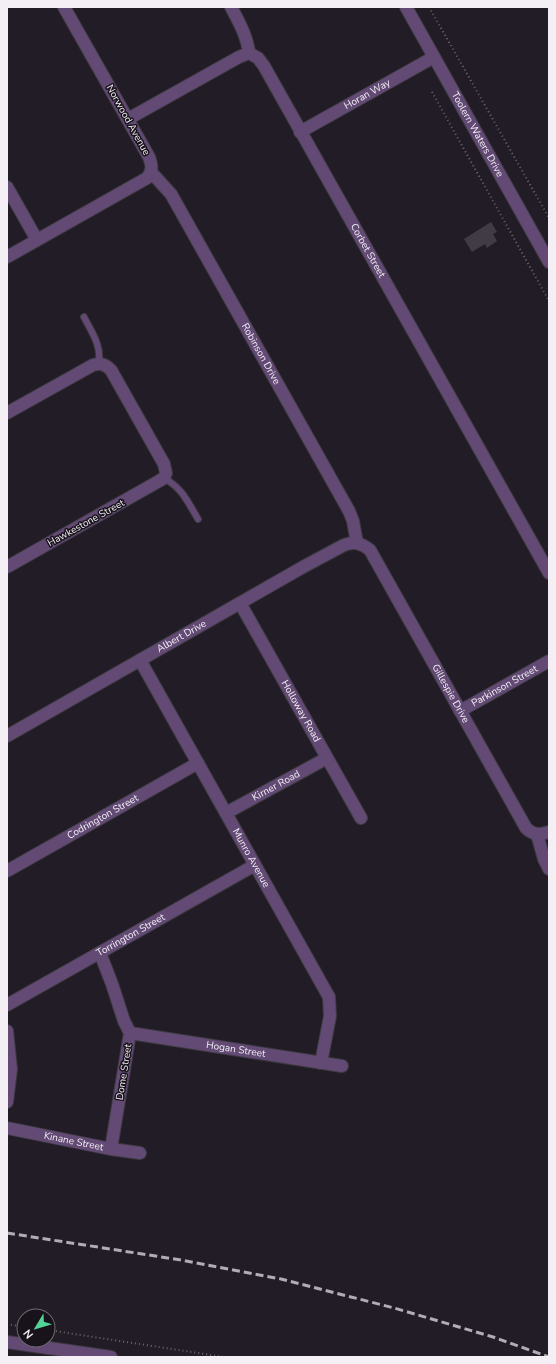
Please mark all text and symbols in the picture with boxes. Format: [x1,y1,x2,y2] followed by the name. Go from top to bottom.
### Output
[341,75,394,113] street label: Horan Way
[103,82,153,158] street label: Norwood Avenue
[448,89,507,180] street label: Toolern Waters Drive
[347,221,389,281] street label: Corbet Street
[238,321,284,387] street label: Robinson Drive
[45,496,127,550] street label: Hawkestone Street
[154,617,209,656] street label: Albert Drive
[428,662,473,726] street label: Gillespie Drive
[469,662,541,710] street label: Parkinson Street
[278,677,324,745] street label: Holloway Road
[250,767,303,804] street label: Kirner Road
[65,791,141,843] street label: Codrington Street
[229,826,273,890] street label: Munro Avenue
[94,910,168,960] street label: Torrington Street
[205,1038,267,1061] street label: Hogan Street
[113,1042,135,1101] street label: Dome Street
[43,1129,105,1154] street label: Kinane Street
[16,1308,56,1348] north arrow
[20,1326,37,1342] text: N

